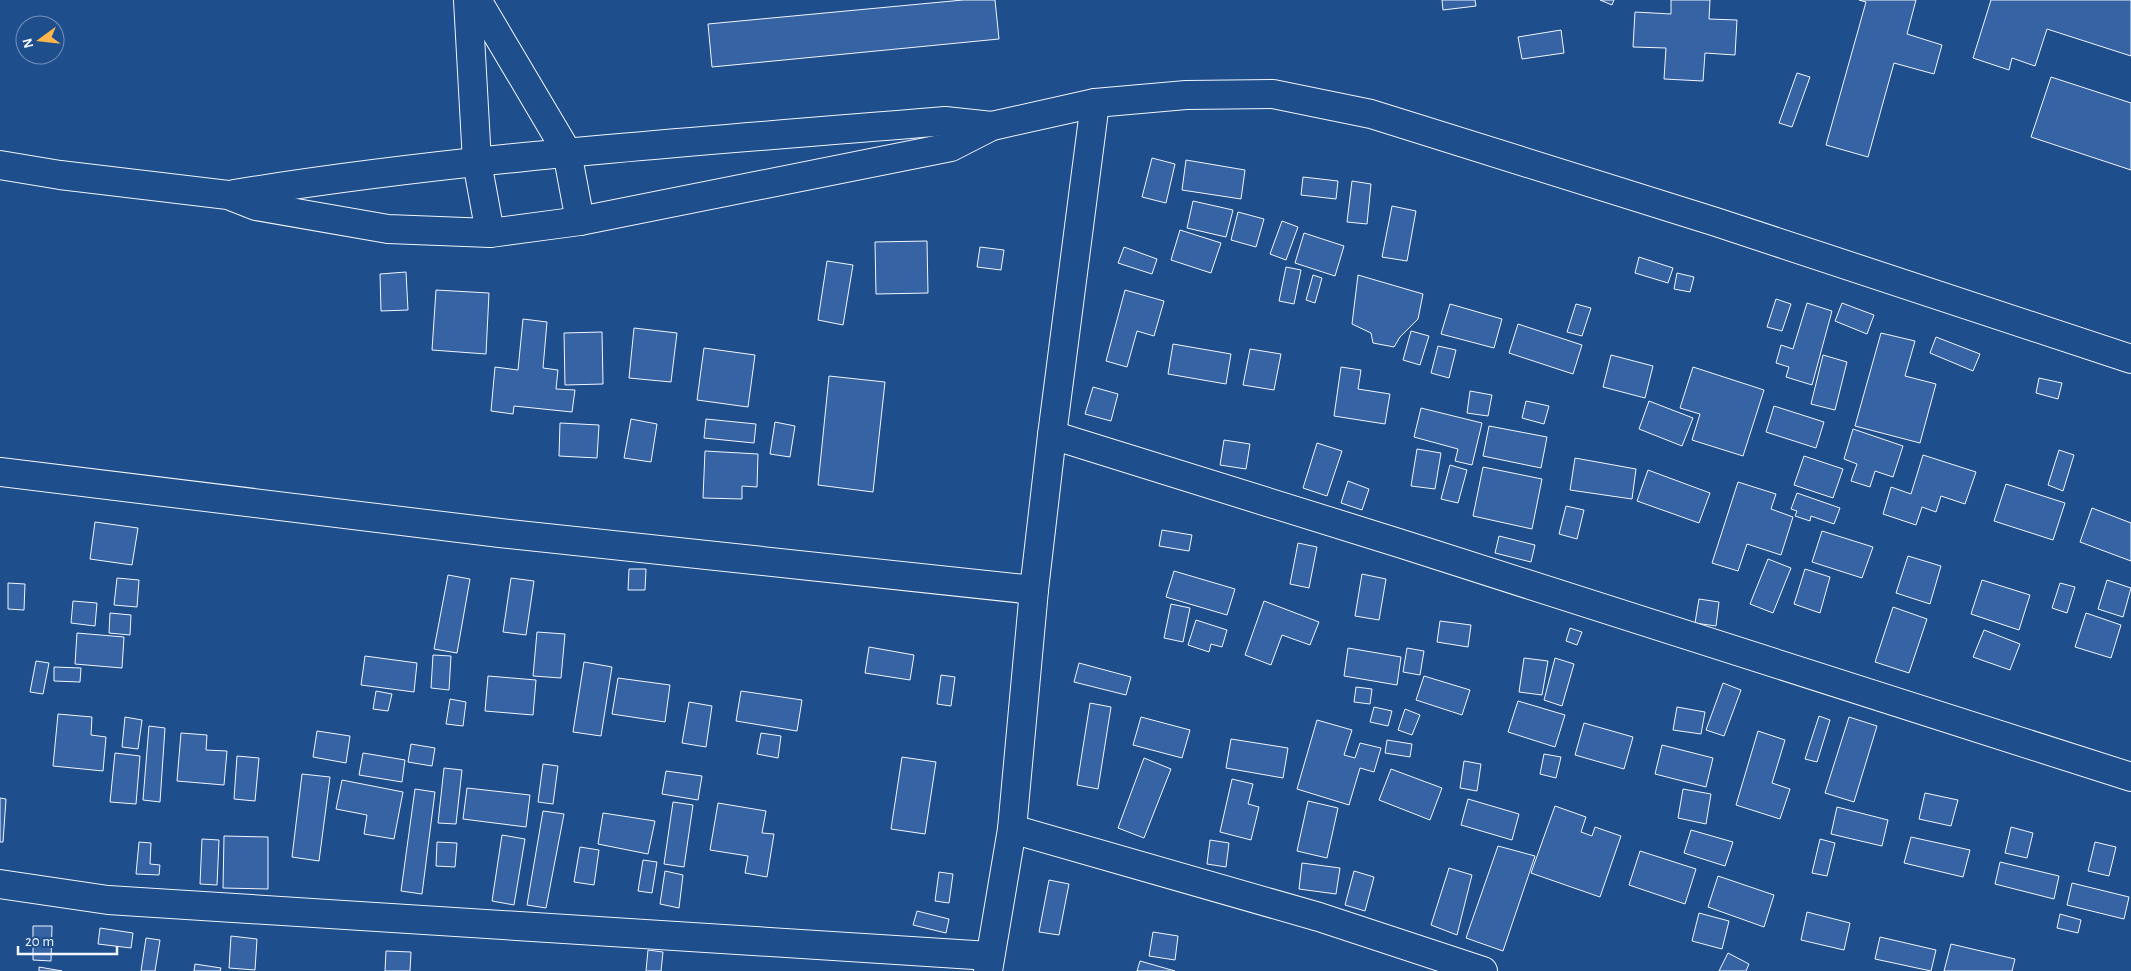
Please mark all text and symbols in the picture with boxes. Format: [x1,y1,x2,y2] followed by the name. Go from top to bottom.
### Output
[15,15,65,65] north arrow
[20,37,36,50] text: N
[18,924,116,956] scale bar
[25,934,54,949] text: 20 m

